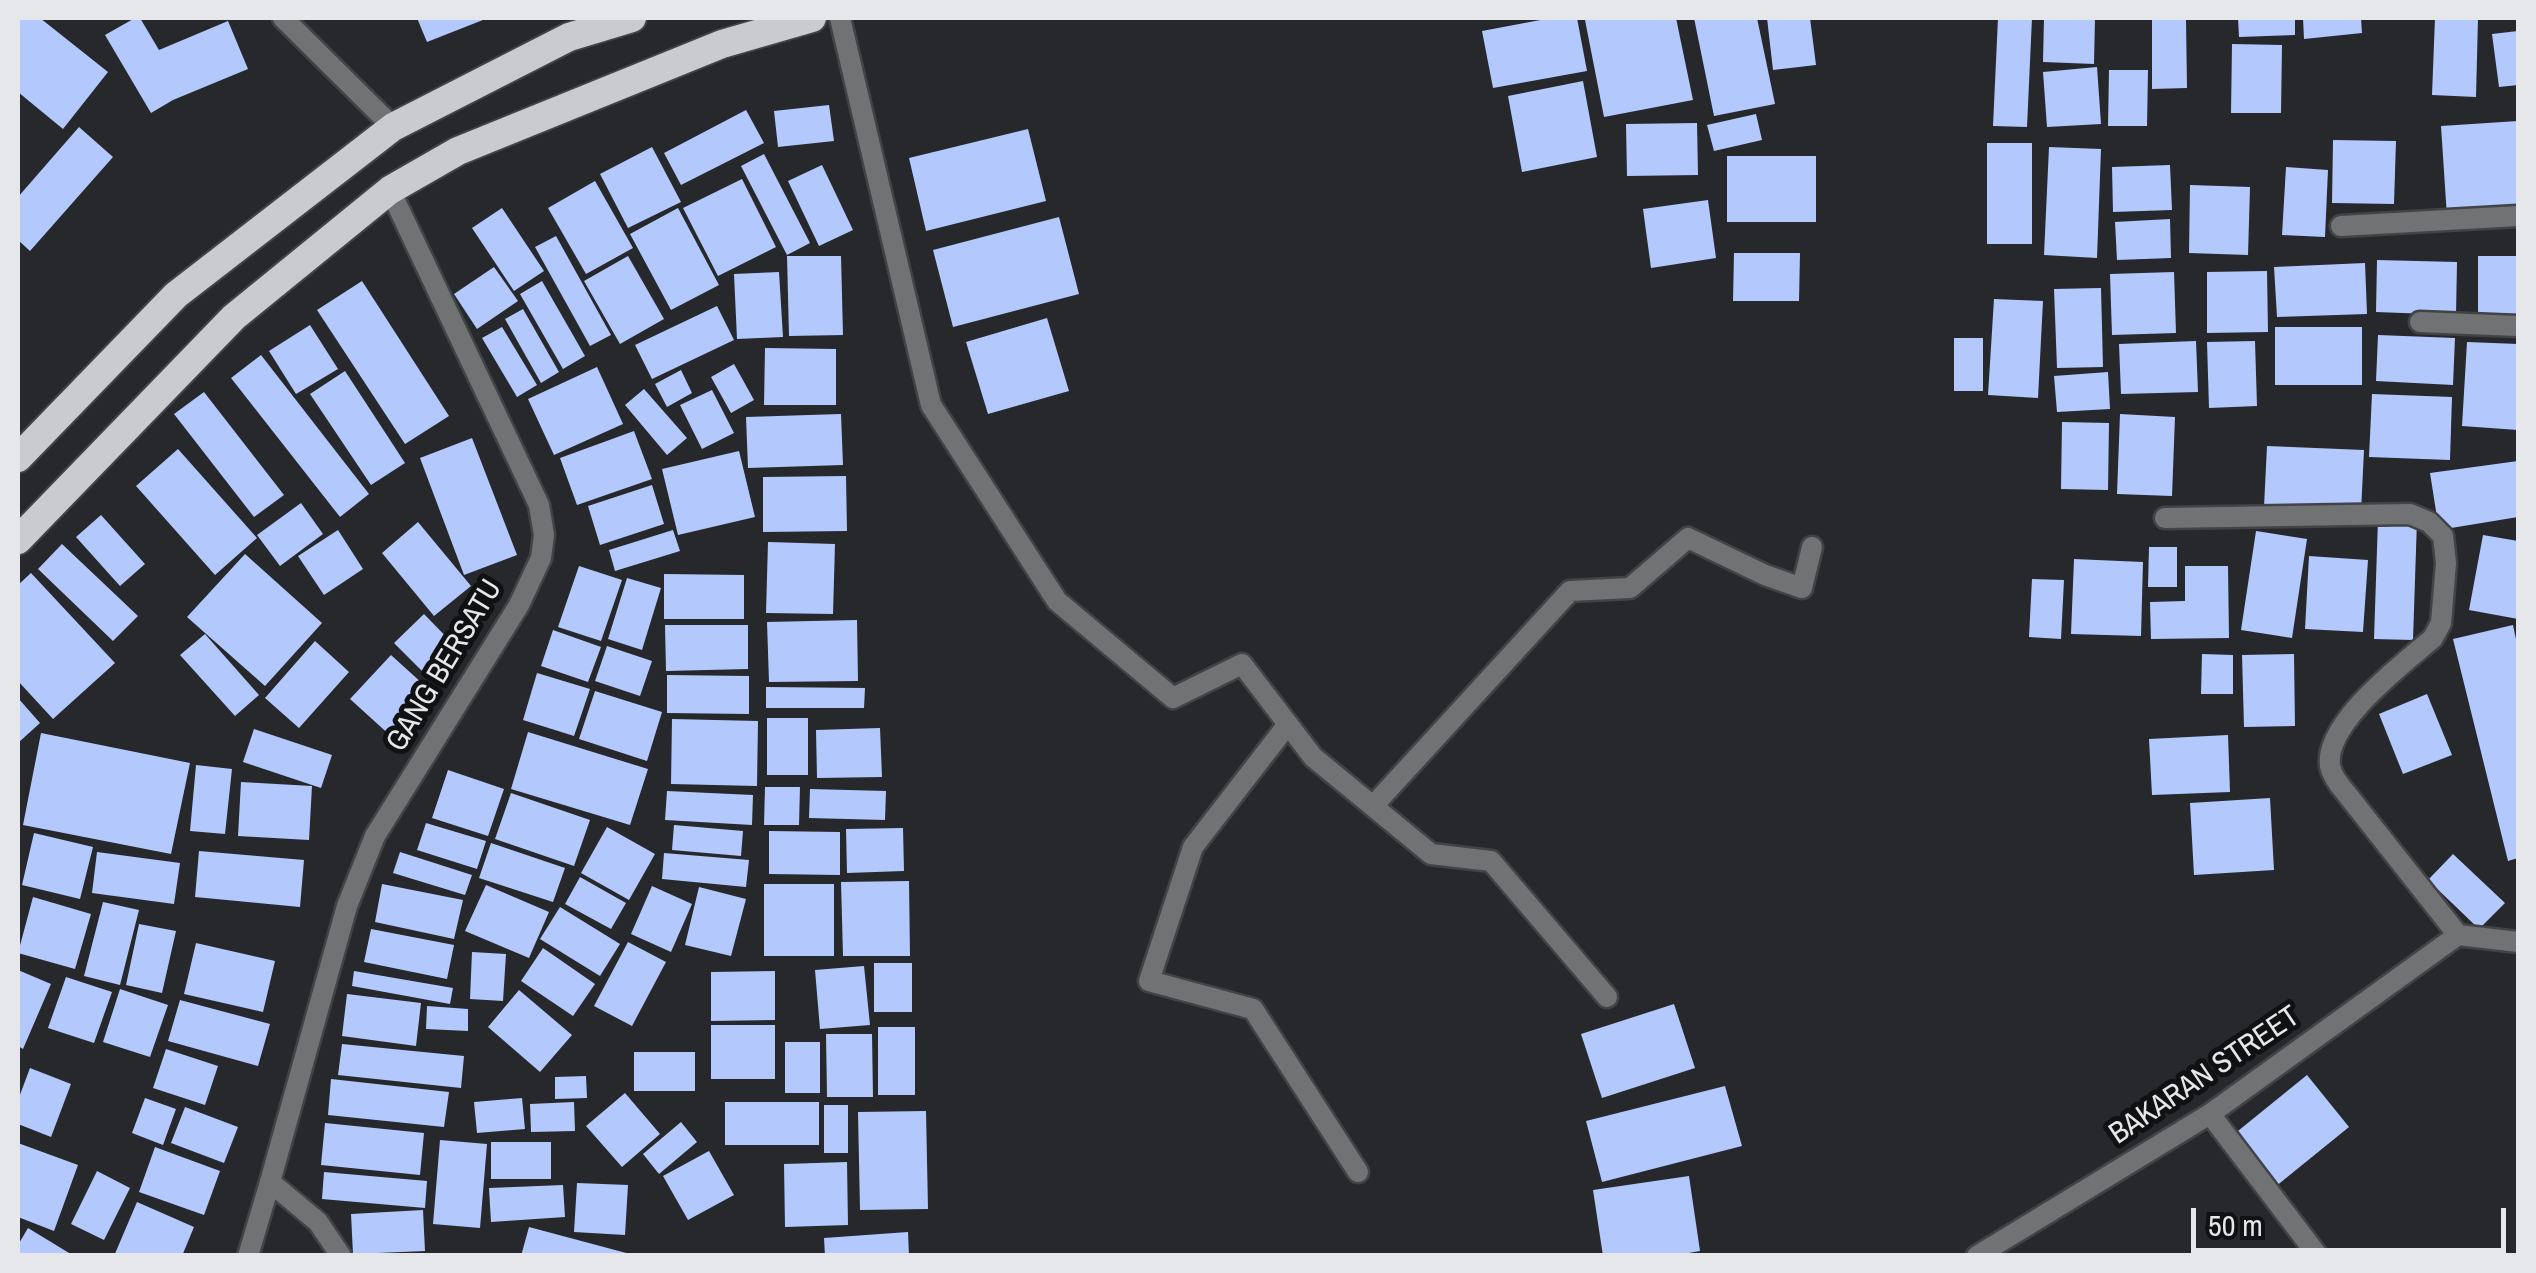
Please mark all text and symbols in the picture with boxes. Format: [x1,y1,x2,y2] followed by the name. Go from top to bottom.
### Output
[380,574,510,758] street label: GANG BERSATU
[2103,999,2307,1153] street label: BAKARAN STREET
[2196,1188,2511,1250] scale bar
[2208,1205,2263,1245] text: 50 m

